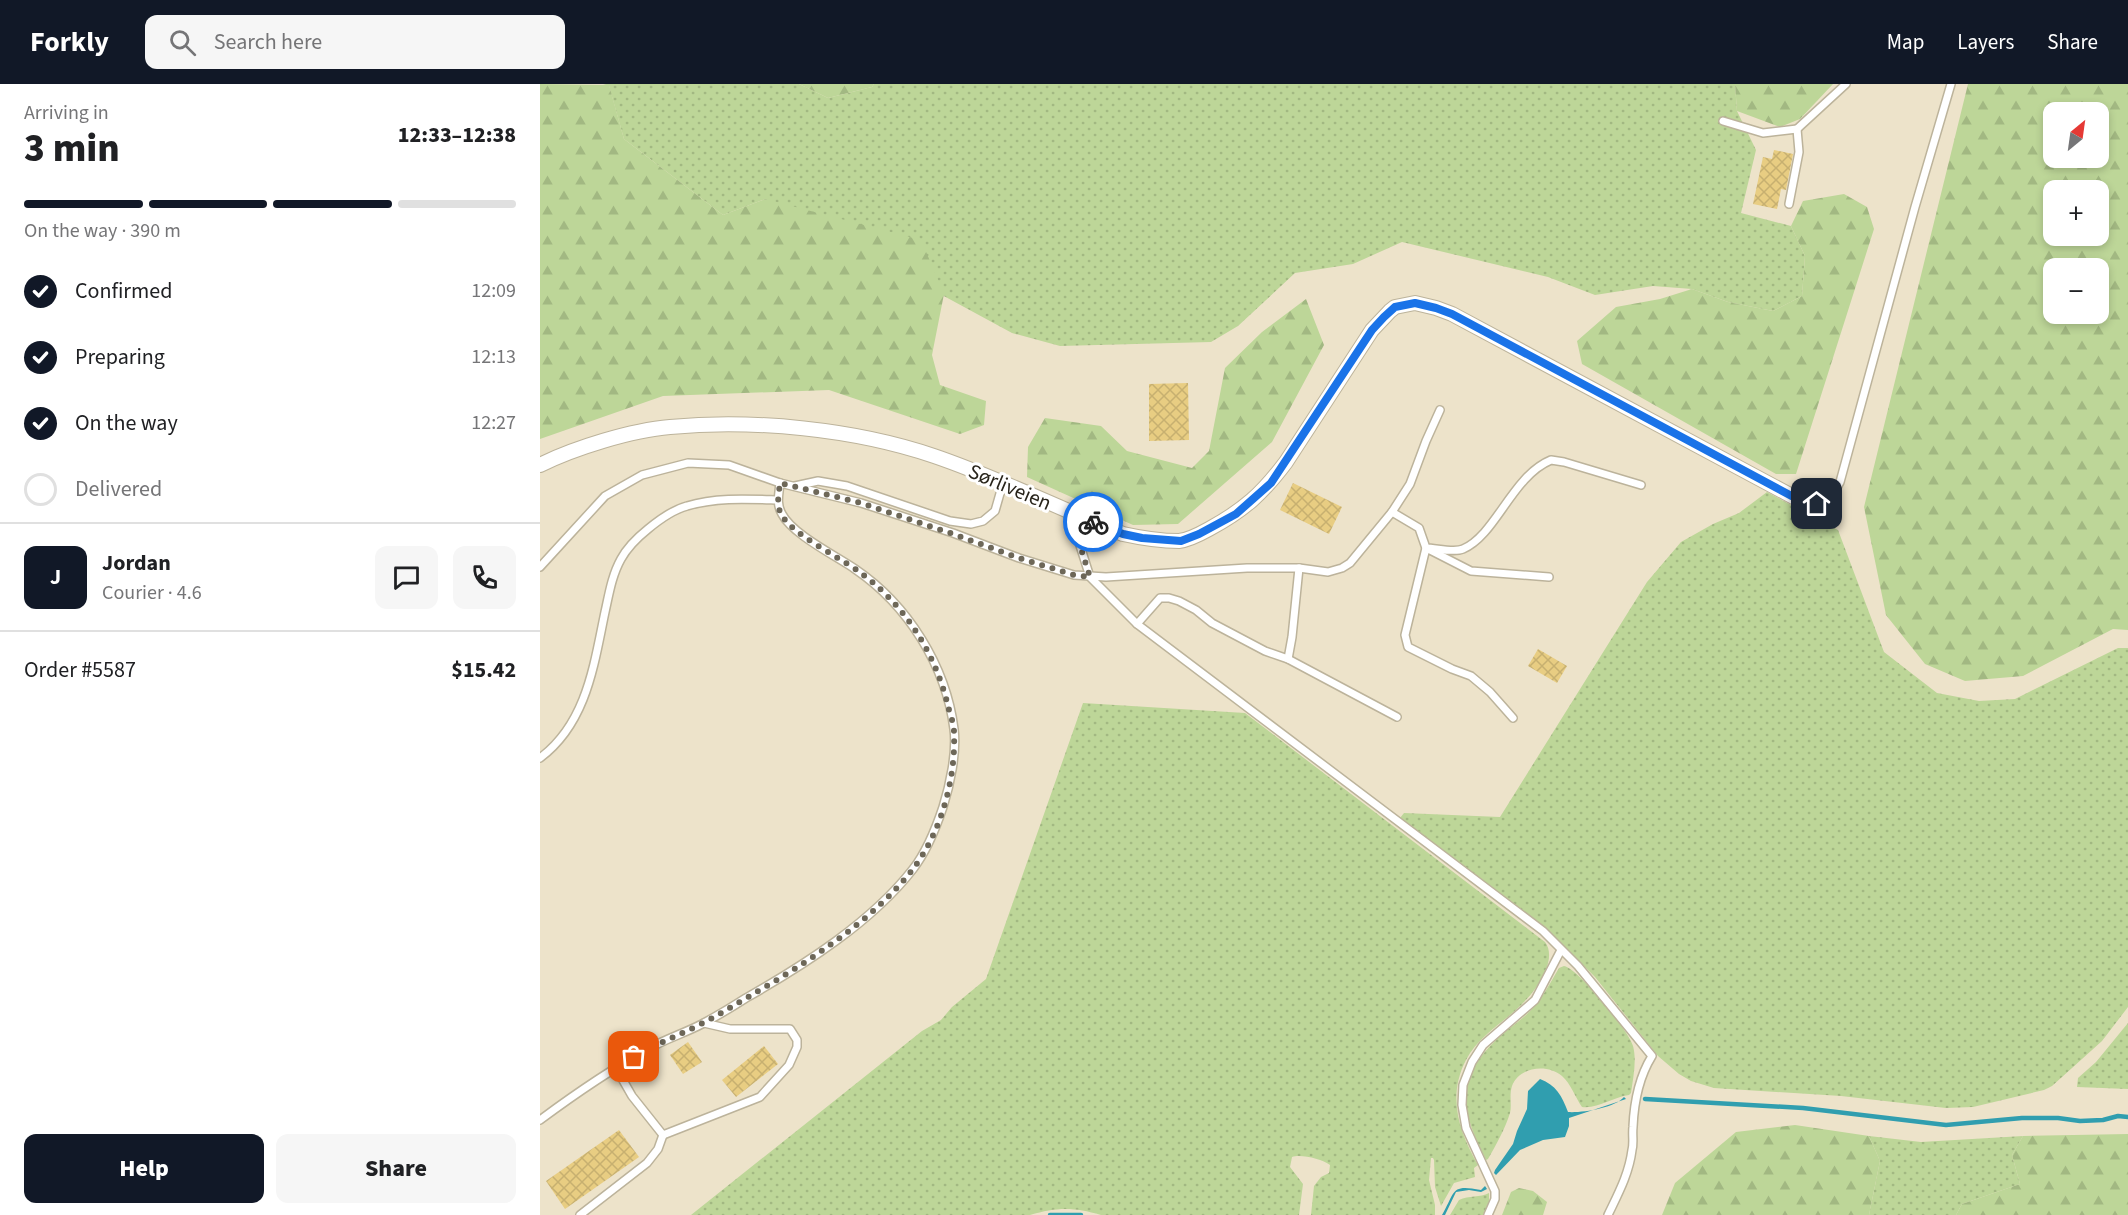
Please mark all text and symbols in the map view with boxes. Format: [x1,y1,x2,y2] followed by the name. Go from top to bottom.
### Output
[145,15,565,69] search box
[30,22,109,62] text: Forkly
[166,26,199,59] icon: search
[214,26,322,58] text: Search here
[1887,27,1924,57] text: Map
[1957,27,2014,57] text: Layers
[2047,27,2098,57] text: Share
[24,99,109,127] text: Arriving in
[2043,102,2109,168] north arrow
[2043,102,2109,324] map controls
[398,119,516,151] text: 12:33–12:38
[24,121,120,177] text: 3 min
[2043,180,2109,246] button: +
[24,217,181,245] text: On the way · 390 m
[2043,258,2109,324] button: −
[24,275,57,308] icon: check
[75,275,172,307] text: Confirmed
[471,277,516,305] text: 12:09
[24,341,57,374] icon: check
[75,341,165,373] text: Preparing
[471,343,516,371] text: 12:13
[24,407,57,440] icon: check
[75,407,178,439] text: On the way
[471,409,516,437] text: 12:27
[964,456,1056,518] street label: Sørliveien
[75,473,162,505] text: Delivered
[1791,478,1842,529] pin
[1800,487,1833,520] icon: home
[1063,492,1123,552] courier
[1077,506,1110,539] icon: bike
[375,546,438,609] button: chat
[453,546,516,609] button: phone
[102,547,171,579] text: Jordan
[50,561,61,593] text: J
[102,579,202,607] text: Courier · 4.6
[24,654,136,686] text: Order #5587
[451,654,516,686] text: $15.42
[608,1031,659,1082] pin
[617,1040,650,1073] icon: bag
[24,1134,264,1203] button: Help
[276,1134,516,1203] button: Share

